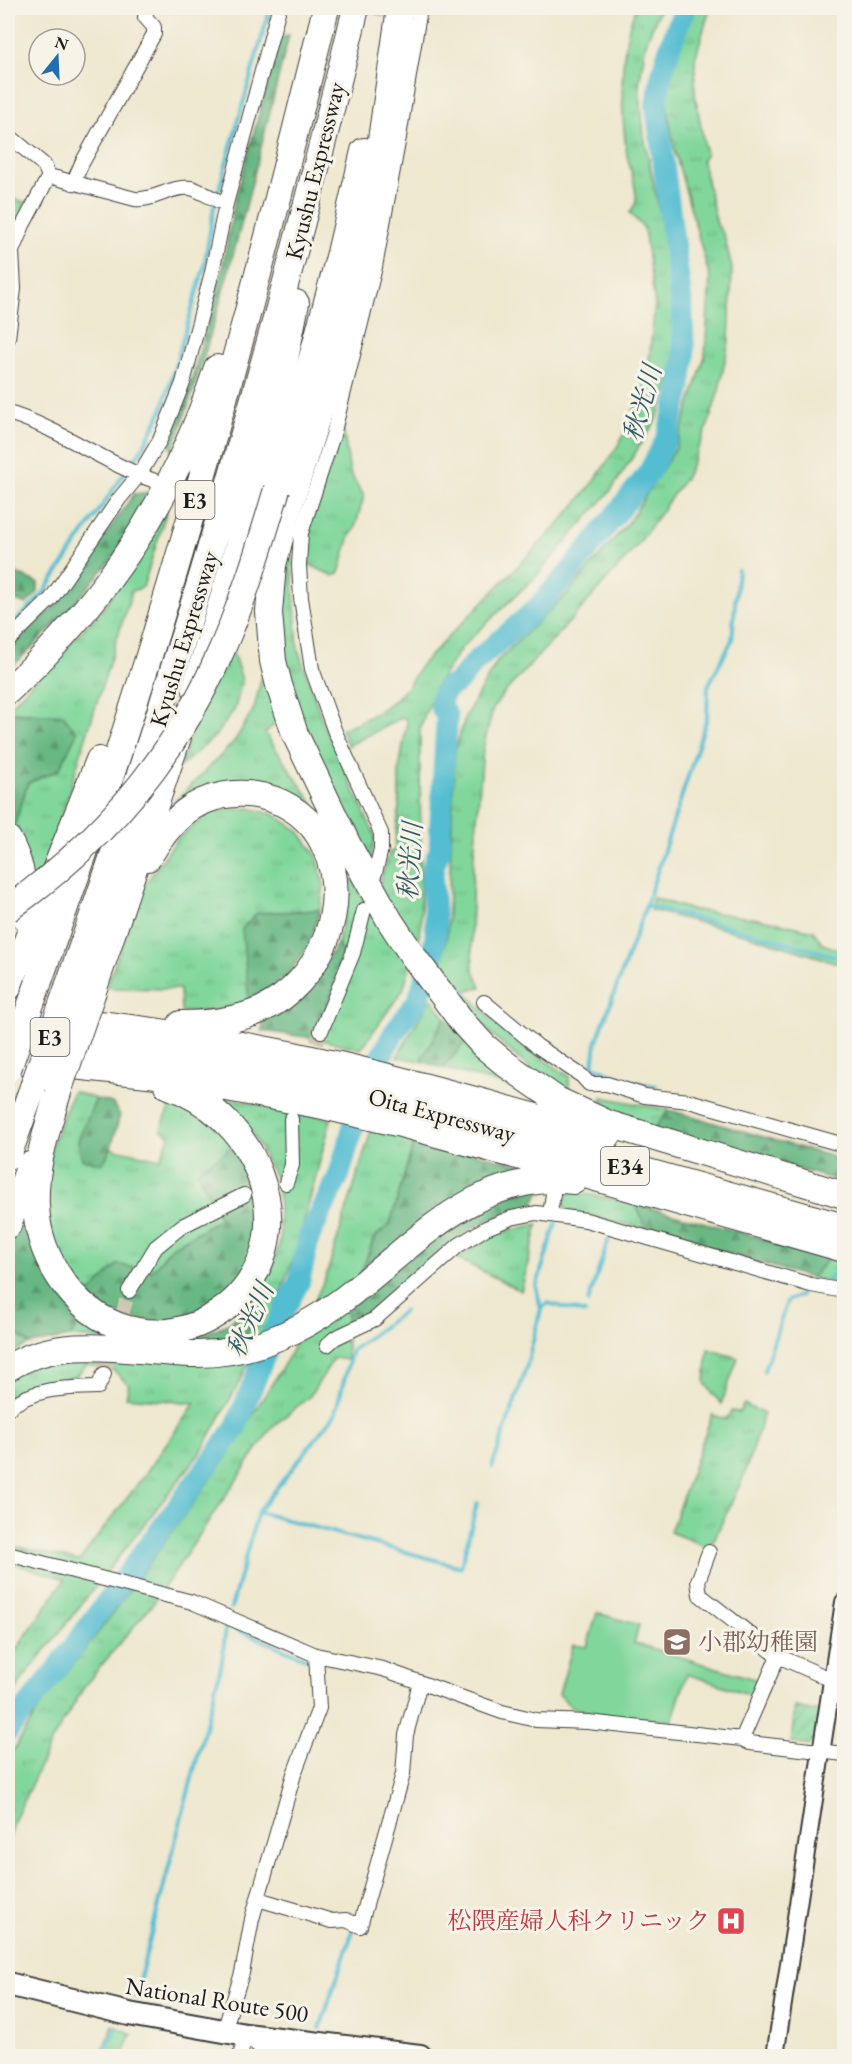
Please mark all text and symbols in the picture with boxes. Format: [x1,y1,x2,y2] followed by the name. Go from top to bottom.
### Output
[27,27,87,87] north arrow
[52,31,71,55] text: N
[277,78,352,263] street label: Kyushu Expressway
[615,358,670,445] water label: 秋光川
[176,481,214,519] road number: E3
[142,547,225,730] street label: Kyushu Expressway
[390,818,430,901] water label: 秋光川
[31,1018,70,1056] road number: E3
[365,1080,520,1149] street label: Oita Expressway
[601,1147,649,1185] road number: E34
[219,1275,283,1363] water label: 秋光川
[661,1626,693,1658] school or university icon: 小郡幼稚園
[698,1626,818,1657] place label: 小郡幼稚園
[447,1905,710,1936] place label: 松隈産婦人科クリニック
[715,1905,747,1937] hospital icon: 松隈産婦人科クリニック
[123,1970,311,2029] street label: National Route 500

